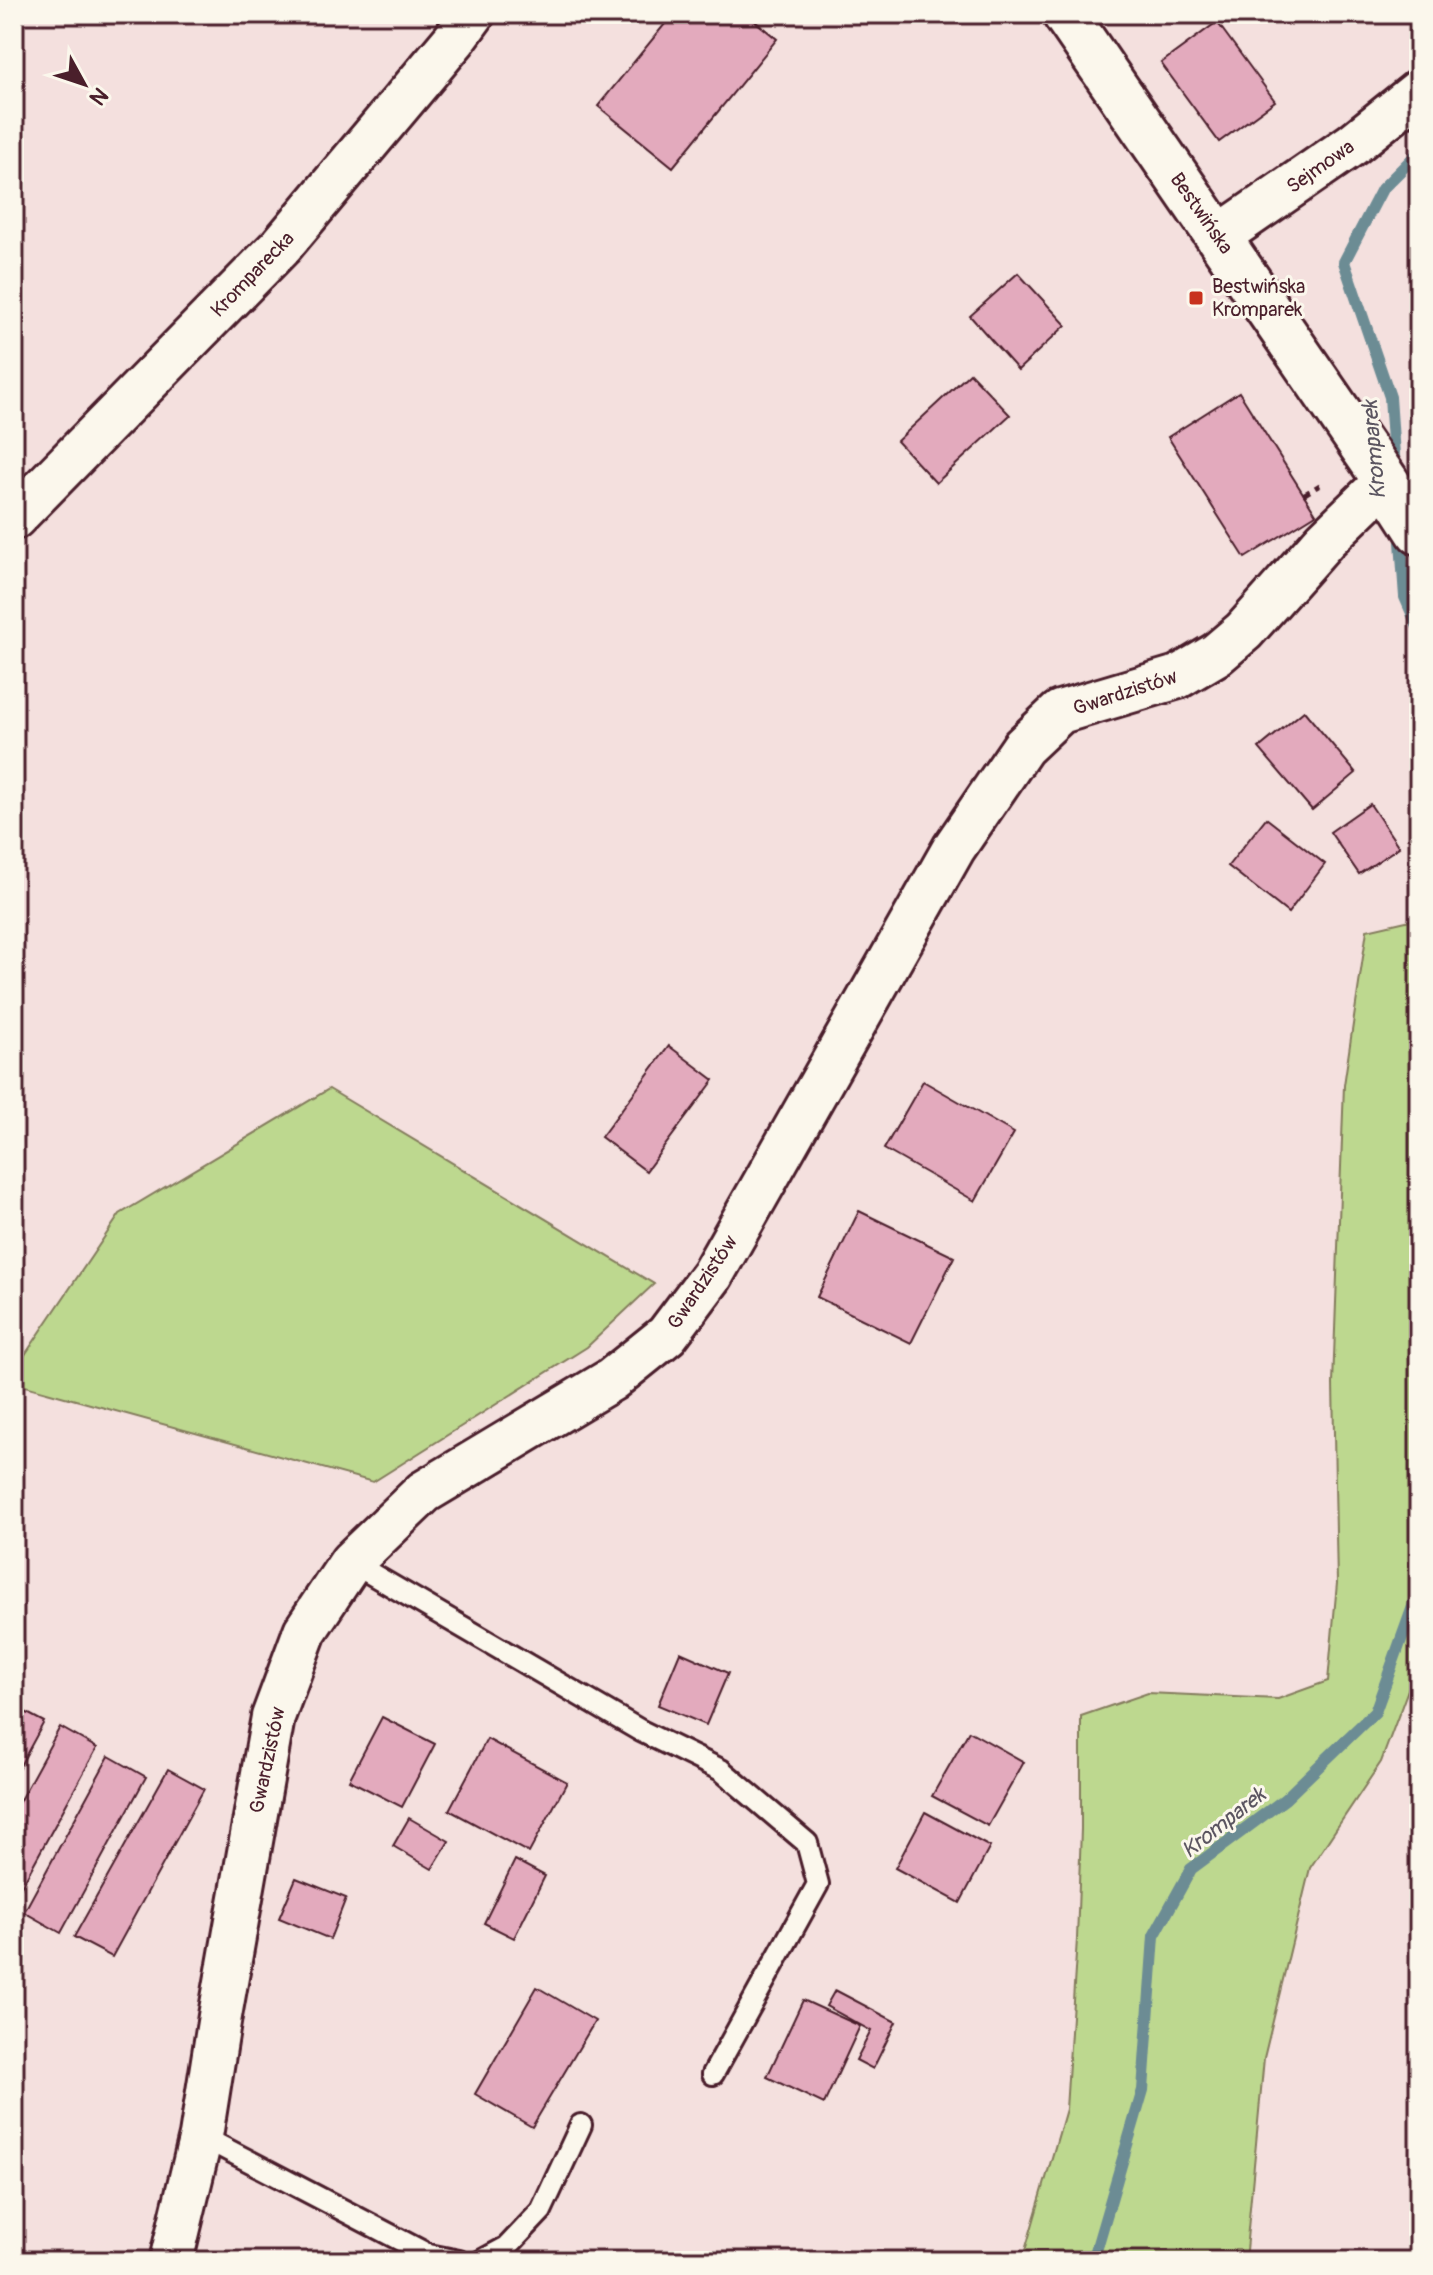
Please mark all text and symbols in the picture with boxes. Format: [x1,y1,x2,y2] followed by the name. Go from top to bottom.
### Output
[44,44,124,124] north arrow
[83,82,114,111] text: N
[1281,134,1359,199] street label: Sejmowa
[1165,168,1239,259] street label: Bestwińska
[205,226,300,323] street label: Kromparecka
[1212,274,1305,322] place label: Bestwińska Kromparek
[1187,289,1205,307] marker: Bestwińska Kromparek
[1356,397,1392,501] water label: Kromparek
[1070,664,1181,721] street label: Gwardzistów
[662,1230,743,1334] street label: Gwardzistów
[244,1704,291,1816] street label: Gwardzistów
[1176,1780,1273,1864] water label: Kromparek

